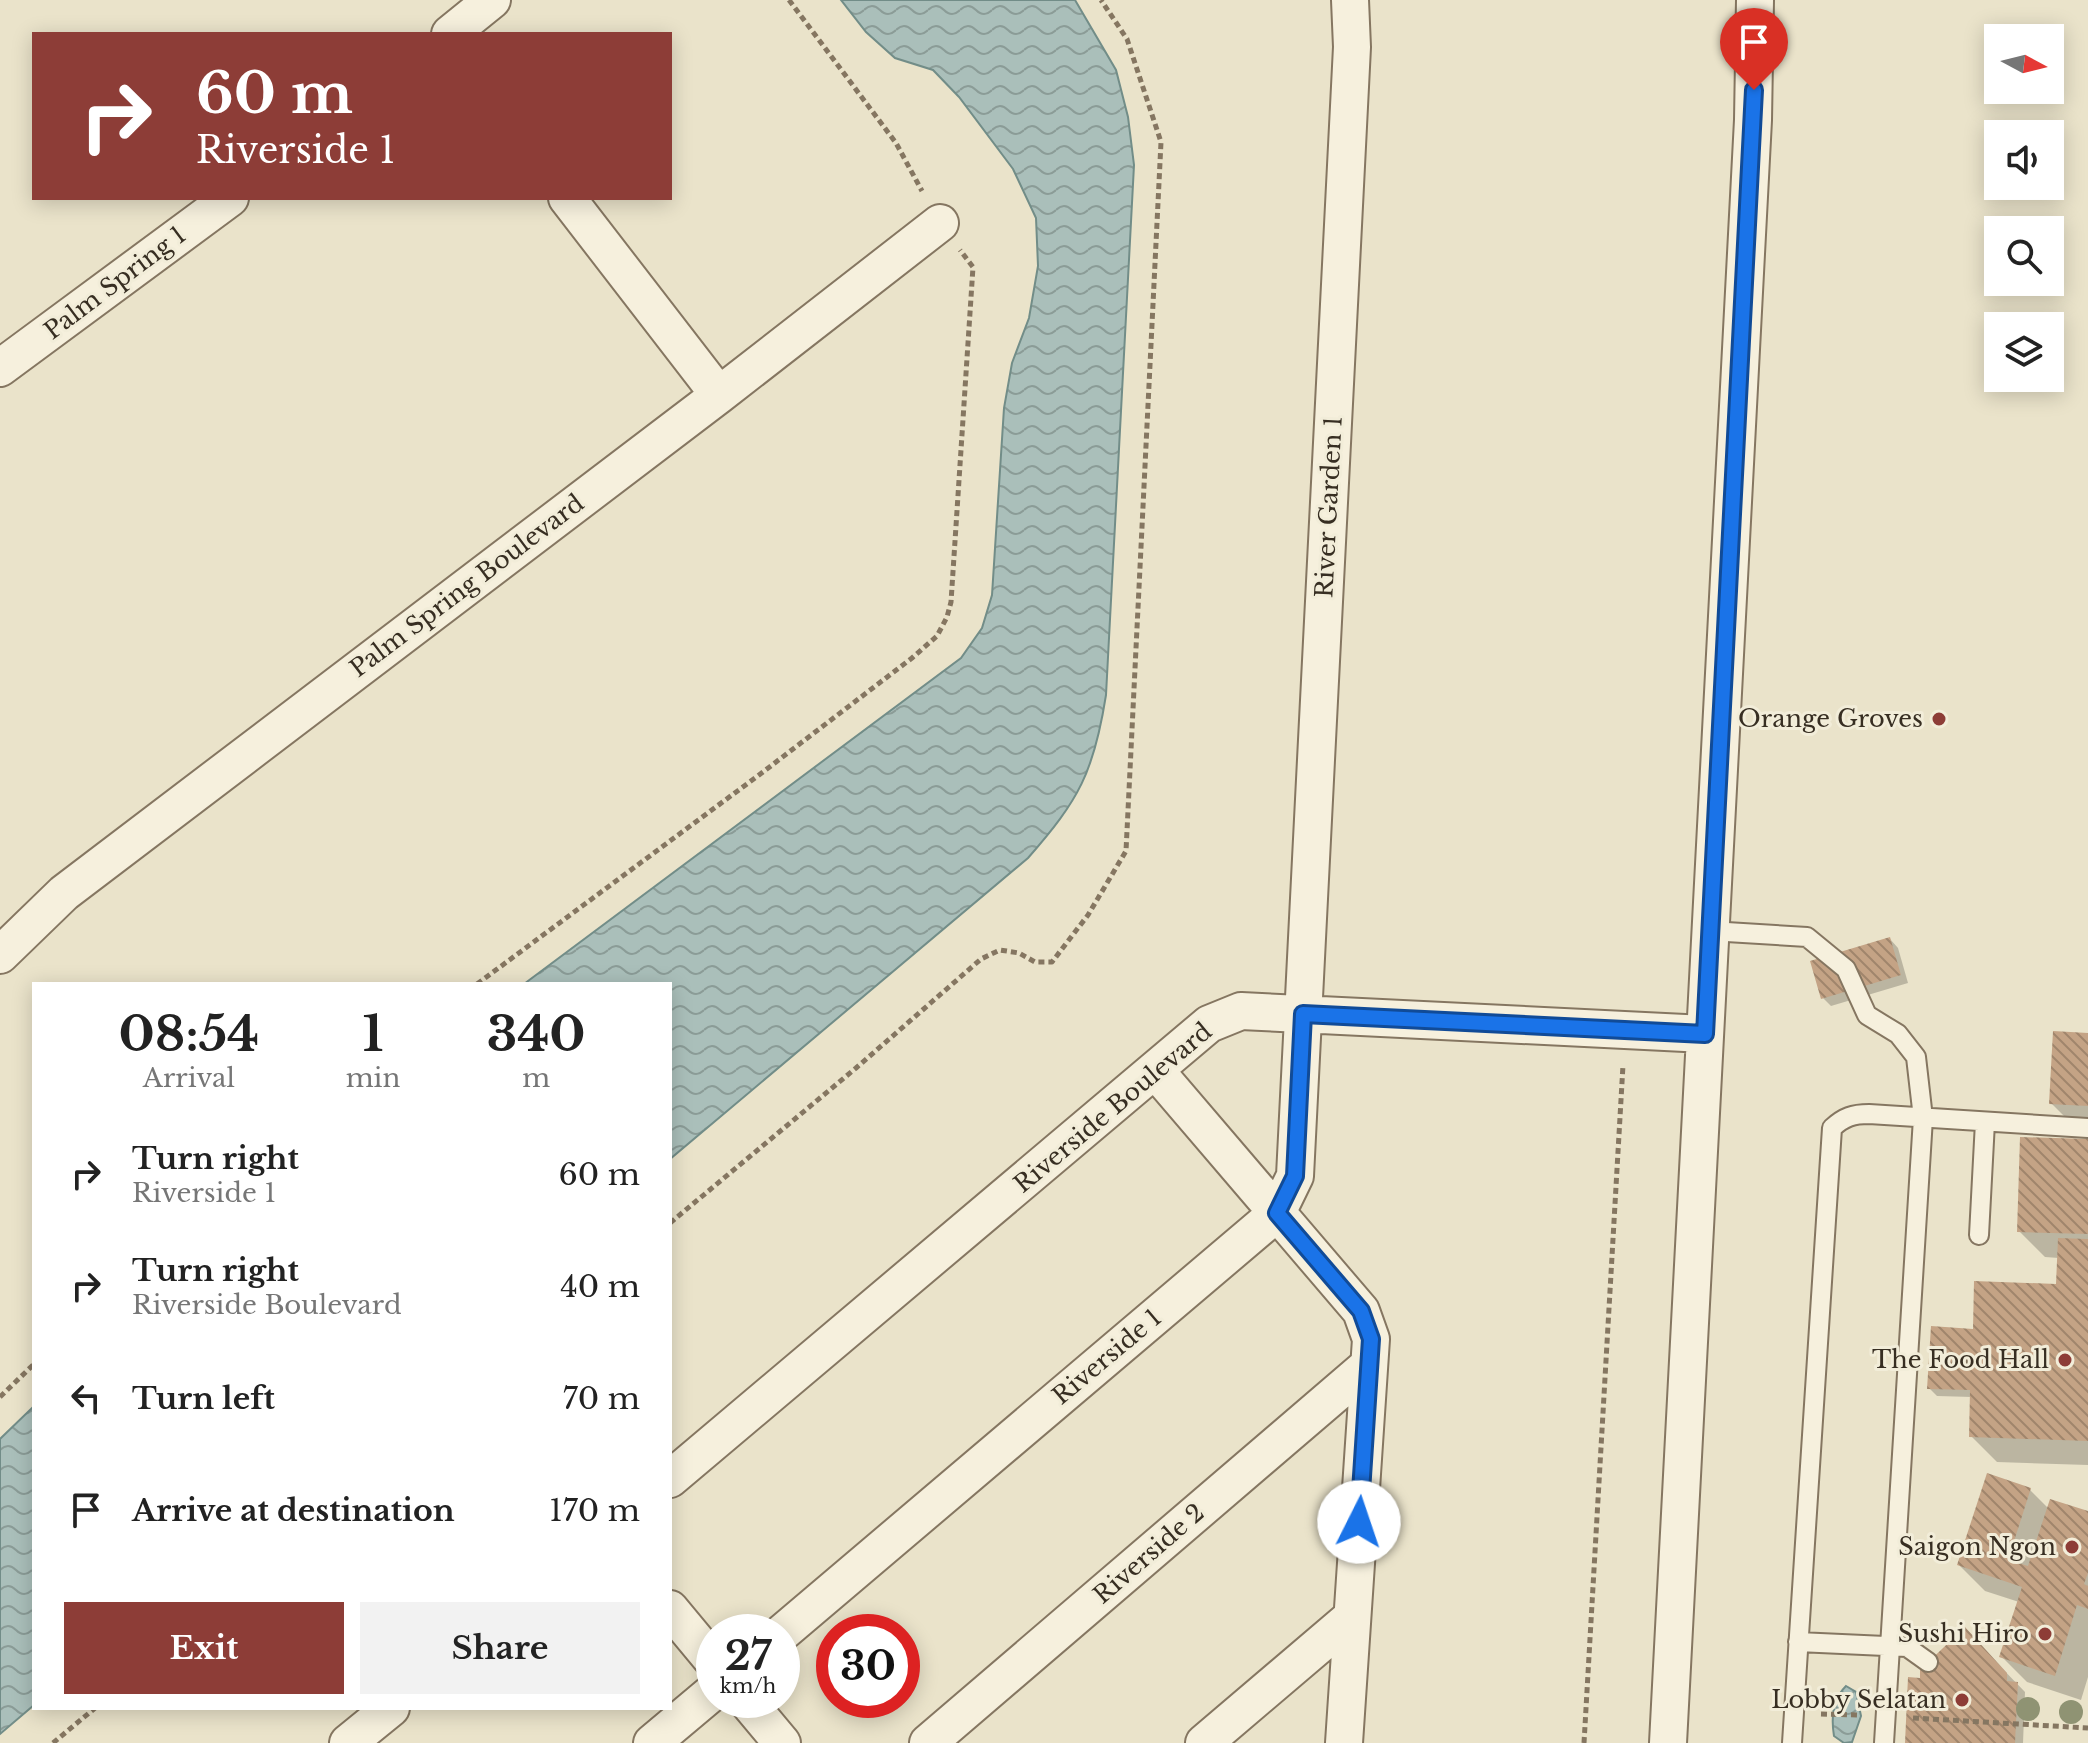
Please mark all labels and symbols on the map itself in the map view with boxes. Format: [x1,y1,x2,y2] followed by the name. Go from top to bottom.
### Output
[1720,8,1788,90] pin
[1984,24,2064,104] north arrow
[38,220,191,345] street label: Palm Spring 1
[1309,415,1348,599] street label: River Garden 1
[344,488,589,683] street label: Palm Spring Boulevard
[1738,704,1923,733] place label: Orange Groves
[1930,710,1948,728] marker: Orange Groves
[1008,1017,1217,1199] street label: Riverside Boulevard
[1046,1303,1167,1410] street label: Riverside 1
[1872,1345,2049,1374] place label: The Food Hall
[2056,1351,2074,1369] marker: The Food Hall
[1317,1480,1401,1564] position arrow
[1087,1498,1210,1610] street label: Riverside 2
[1898,1532,2056,1561] place label: Saigon Ngon
[2063,1538,2081,1556] marker: Saigon Ngon
[816,1614,920,1718] speed limit sign: 30
[1898,1619,2029,1648] place label: Sushi Hiro
[2036,1625,2054,1643] marker: Sushi Hiro
[1771,1685,1946,1714] place label: Lobby Selatan
[1953,1691,1971,1709] marker: Lobby Selatan

